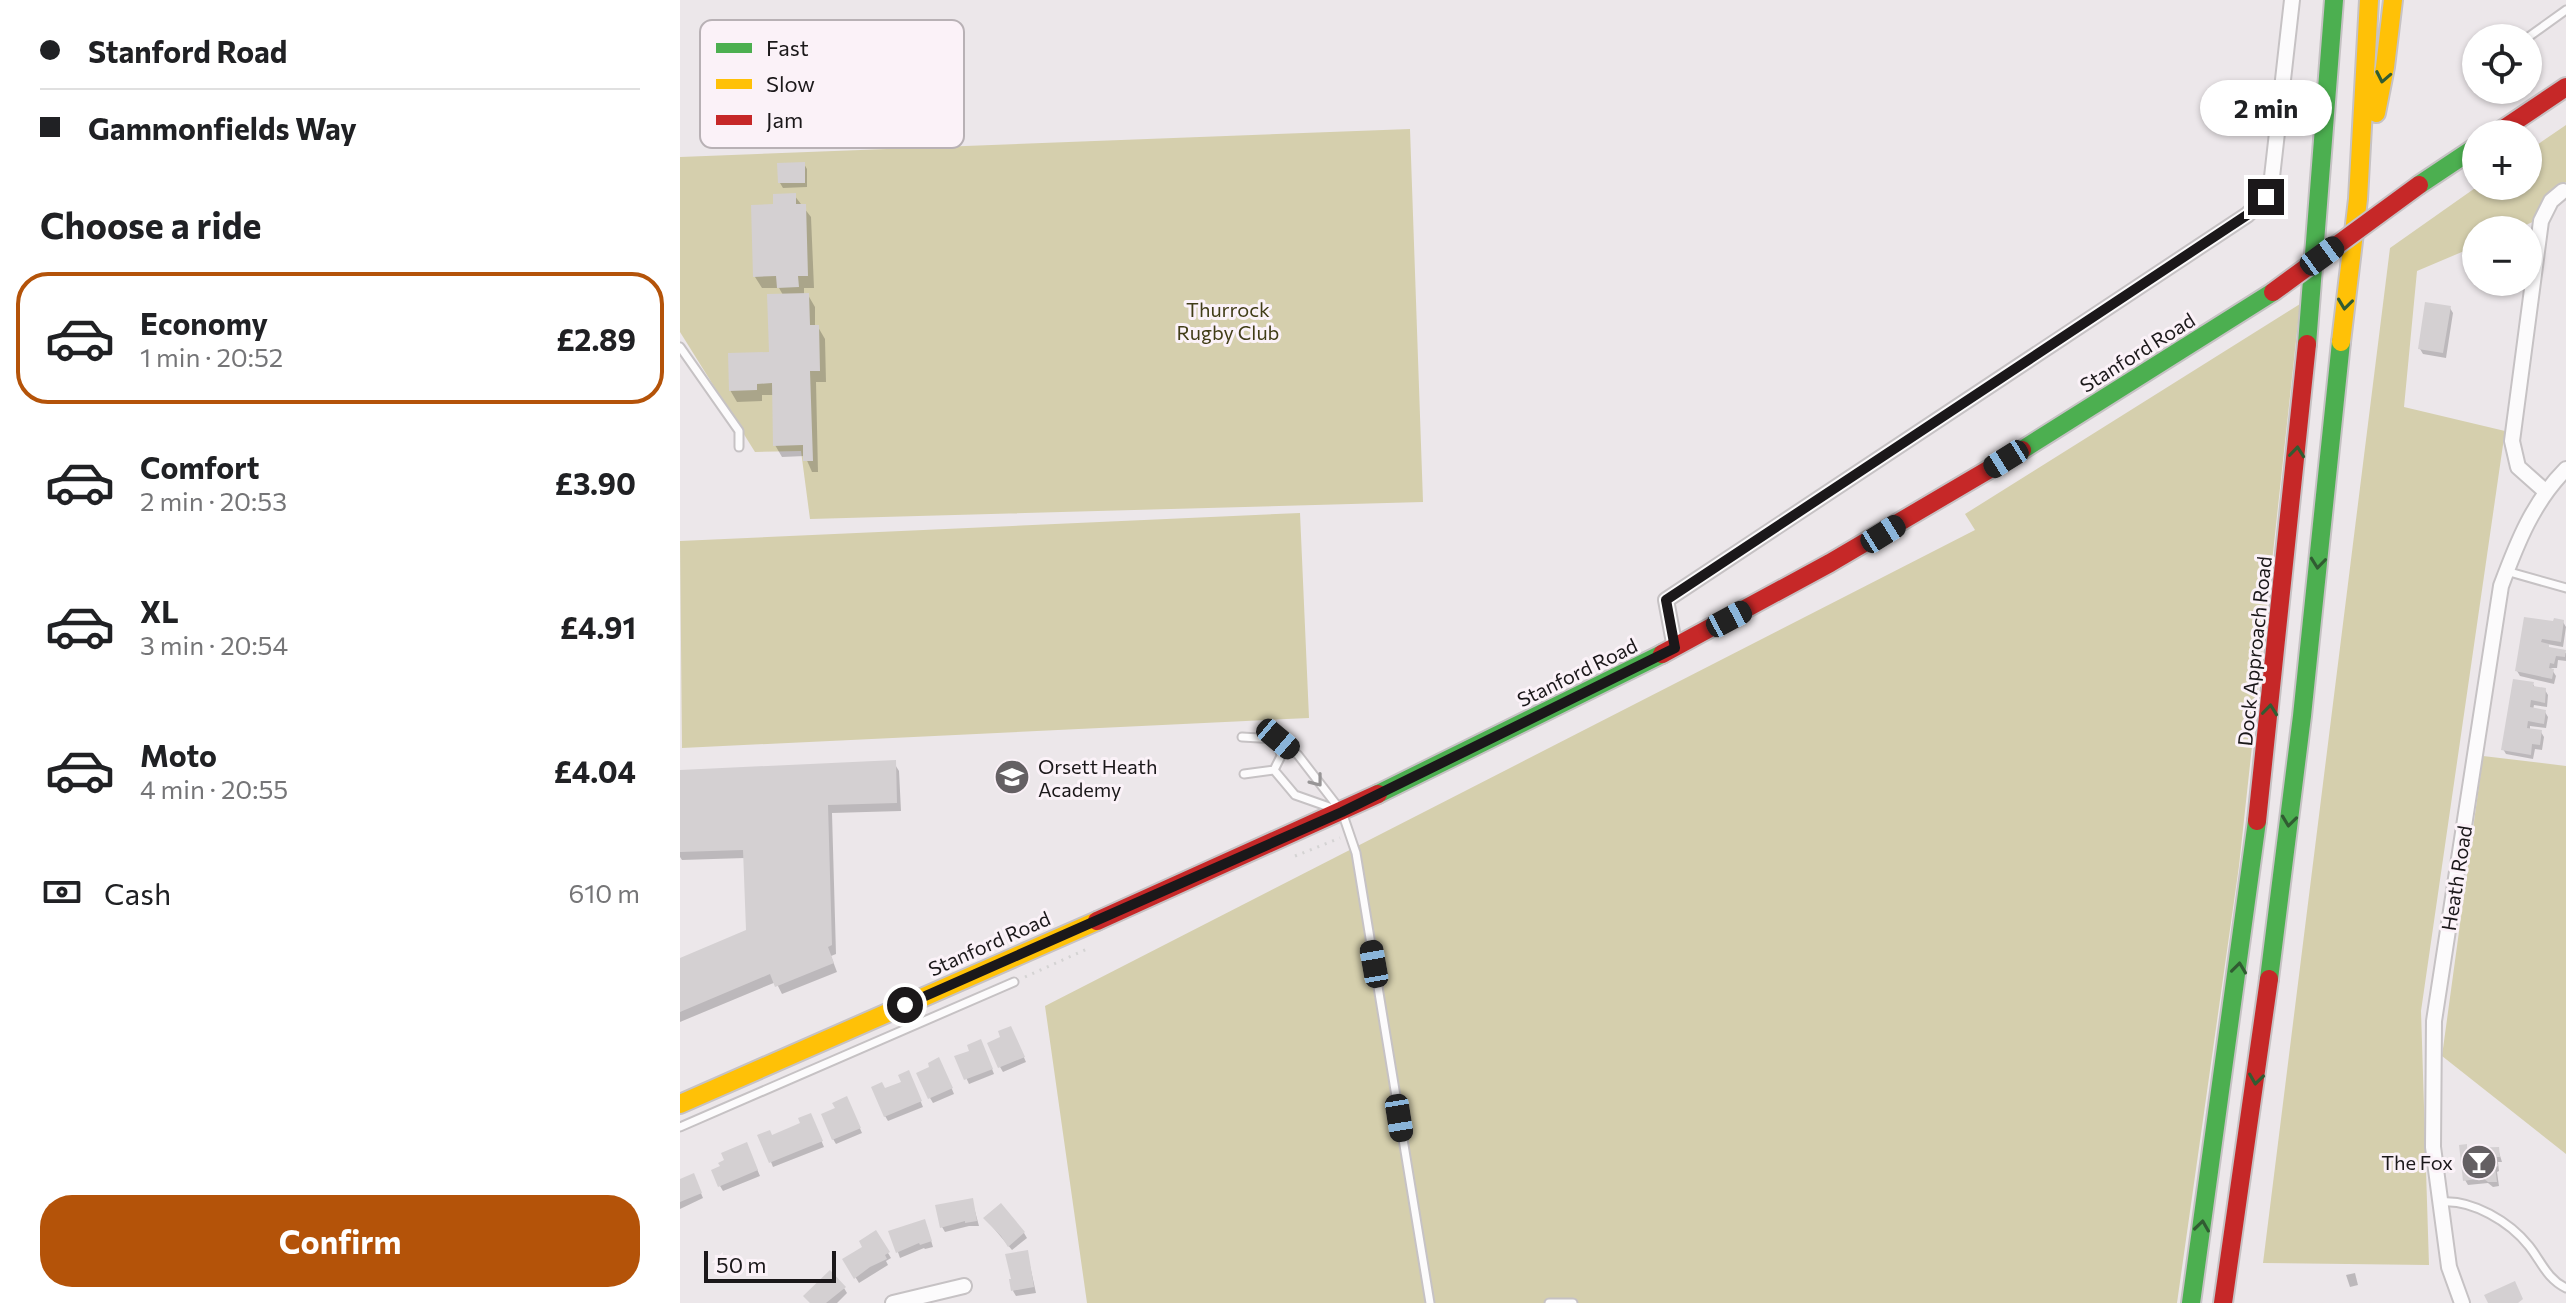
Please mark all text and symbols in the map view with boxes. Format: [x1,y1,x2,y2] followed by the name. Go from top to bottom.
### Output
[700,20,964,148] legend
[2462,24,2542,296] map controls
[2462,24,2542,104] button: locate
[88,32,287,69] text: Stanford Road
[766,34,809,61] text: Fast
[766,70,815,97] text: Slow
[2375,70,2392,84] one-way arrow
[2200,81,2332,137] callout: 2 min
[2234,92,2298,123] text: 2 min
[766,106,803,133] text: Jam
[88,109,357,146] text: Gammonfields Way
[2462,120,2542,200] button: +
[2248,179,2284,215] route end
[40,202,261,246] text: Choose a ride
[2462,216,2542,296] button: −
[2296,232,2348,280] car
[1177,297,1279,344] park label: Thurrock Rugby Club
[2337,298,2354,311] one-way arrow
[44,302,116,374] icon: car
[140,304,268,341] text: Economy
[2075,307,2199,397] street label: Stanford Road
[556,320,636,357] text: £2.89
[140,341,283,372] text: 1 min · 20:52
[1979,436,2033,482] car
[2289,445,2306,458] one-way arrow
[44,446,116,518] icon: car
[140,448,259,485] text: Comfort
[555,464,636,501] text: £3.90
[140,485,287,516] text: 2 min · 20:53
[1856,511,1910,557] car
[2232,555,2276,747] street label: Dock Approach Road
[2310,557,2327,570] one-way arrow
[44,590,116,662] icon: car
[140,592,179,629] text: XL
[1702,597,1756,641] car
[560,608,636,645] text: £4.91
[140,629,288,660] text: 3 min · 20:54
[1513,633,1641,711] street label: Stanford Road
[2262,703,2279,716] one-way arrow
[1252,714,1304,764] car
[44,734,116,806] icon: car
[140,736,217,773] text: Moto
[554,752,636,789] text: £4.04
[1038,754,1157,801] place label: Orsett Heath Academy
[993,758,1031,796] school or university icon: Orsett Heath Academy
[1308,772,1322,787] one-way arrow
[140,773,288,804] text: 4 min · 20:55
[2281,814,2298,828] one-way arrow
[2436,824,2476,932] street label: Heath Road
[40,870,84,914] icon: cash
[104,874,171,911] text: Cash
[568,877,640,908] text: 610 m
[924,905,1054,981] street label: Stanford Road
[1358,938,1390,990] car
[2230,962,2247,975] one-way arrow
[887,987,923,1023] route start
[2249,1072,2266,1086] one-way arrow
[1383,1092,1415,1144] car
[2460,1143,2498,1181] bar icon: The Fox
[2381,1150,2453,1174] place label: The Fox
[40,1195,640,1287] button: Confirm
[2193,1219,2210,1233] one-way arrow
[704,1247,836,1283] scale bar
[716,1251,766,1278] text: 50 m

